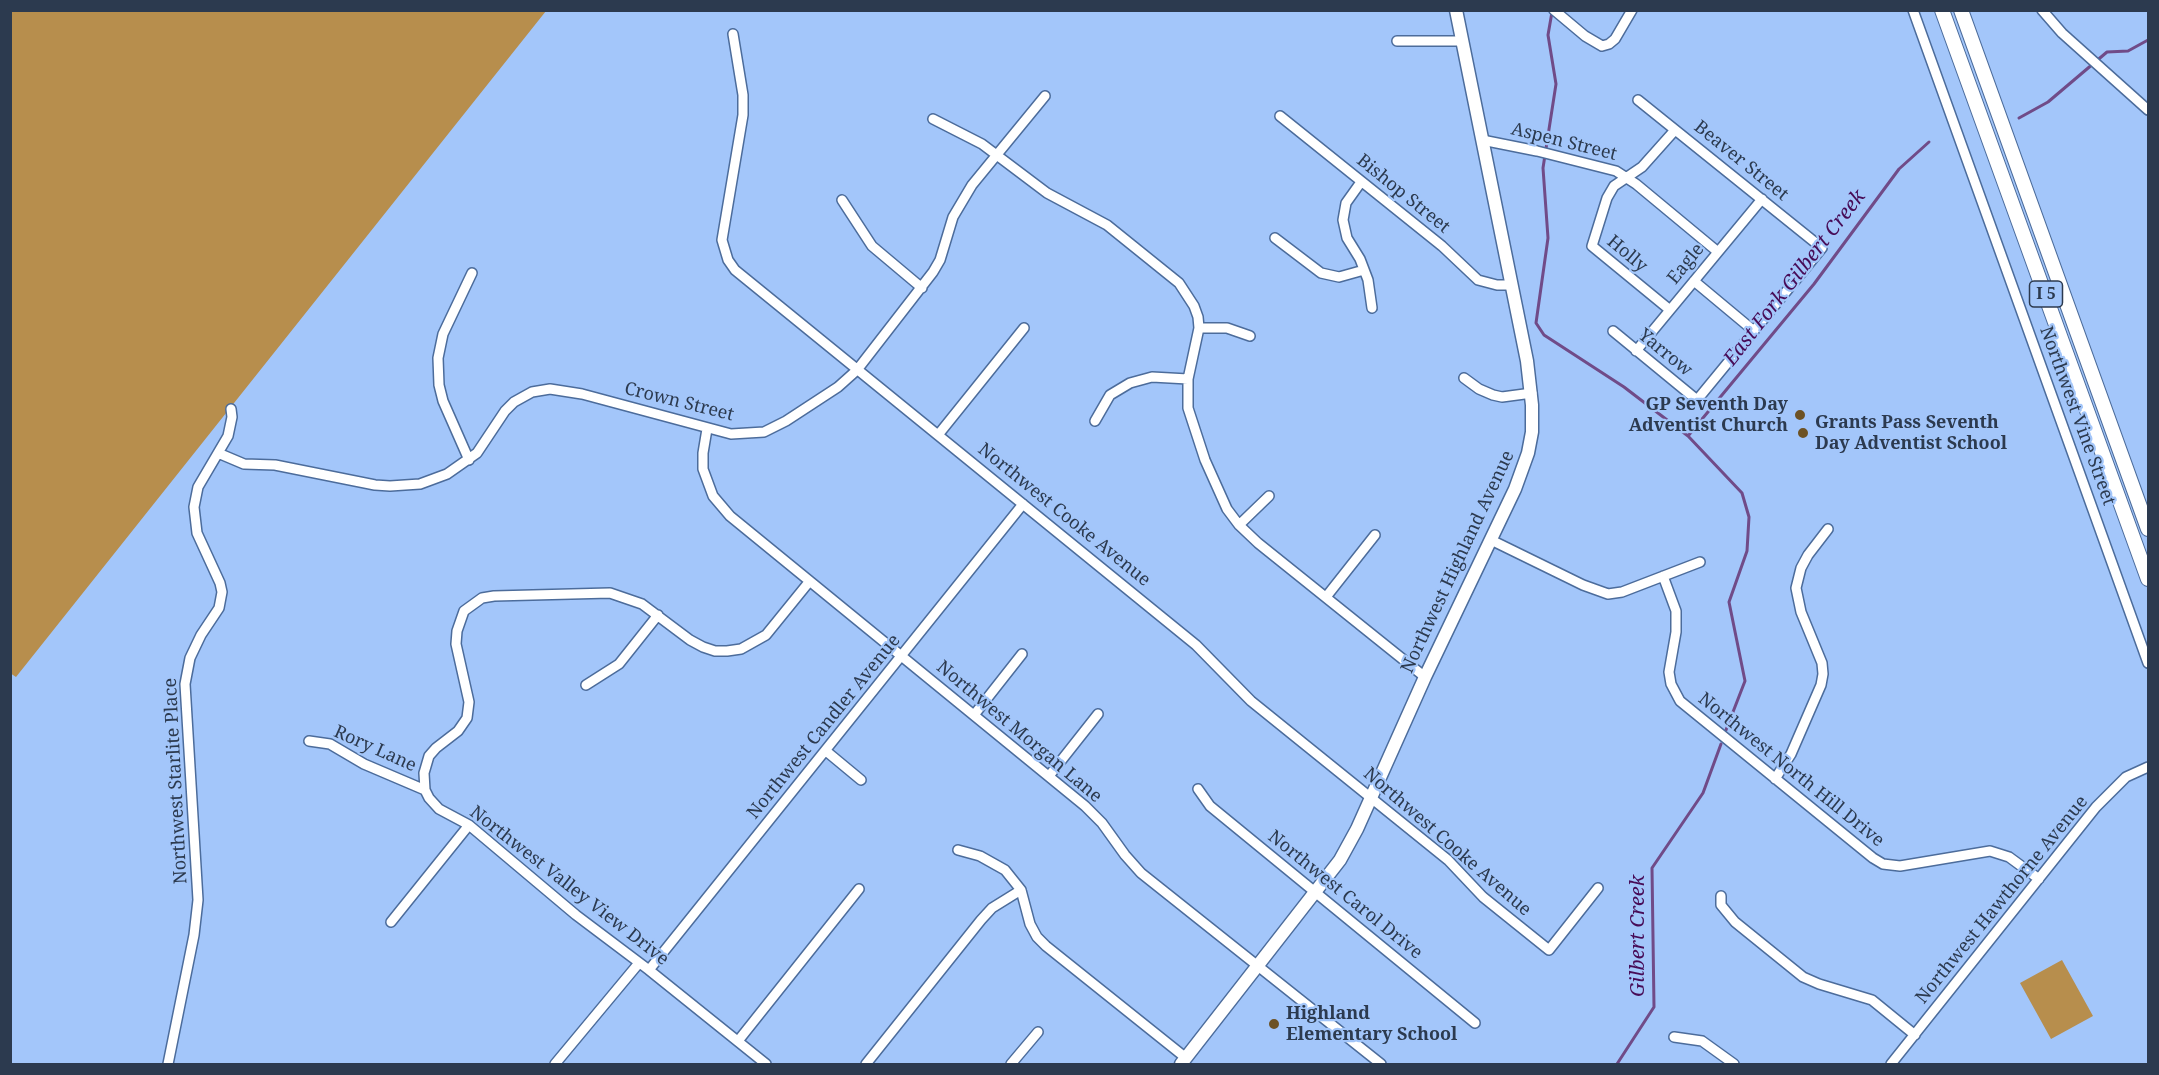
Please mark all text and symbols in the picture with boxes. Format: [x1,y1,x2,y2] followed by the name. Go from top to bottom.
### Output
[1690,116,1792,206] street label: Beaver Street
[1509,118,1619,166] street label: Aspen Street
[1352,150,1454,238] street label: Bishop Street
[1719,185,1871,371] water label: East Fork Gilbert Creek
[1602,231,1652,277] street label: Holly
[1663,239,1709,289] street label: Eagle
[2030,281,2062,307] road number: I 5
[2035,324,2119,508] street label: Northwest Vine Street
[1634,325,1696,381] street label: Yarrow
[622,378,736,426] street label: Crown Street
[1629,394,1788,436] place label: GP Seventh Day Adventist Church
[1793,408,1807,422] marker: GP Seventh Day Adventist Church
[1815,412,2007,454] place label: Grants Pass Seventh Day Adventist School
[1796,426,1810,440] marker: Grants Pass Seventh Day Adventist School
[974,439,1154,591] street label: Northwest Cooke Avenue
[1397,447,1519,677] street label: Northwest Highland Avenue
[743,630,905,824] street label: Northwest Candler Avenue
[932,657,1106,807] street label: Northwest Morgan Lane
[160,677,192,885] street label: Northwest Starlite Place
[1694,688,1888,852] street label: Northwest North Hill Drive
[330,721,420,777] street label: Rory Lane
[1359,763,1535,921] street label: Northwest Cooke Avenue
[1911,792,2093,1008] street label: Northwest Hawthorne Avenue
[465,802,673,970] street label: Northwest Valley View Drive
[1263,826,1427,964] street label: Northwest Carol Drive
[1626,875,1650,997] water label: Gilbert Creek
[1286,1003,1457,1046] place label: Highland Elementary School
[1267,1017,1281,1031] marker: Highland Elementary School

